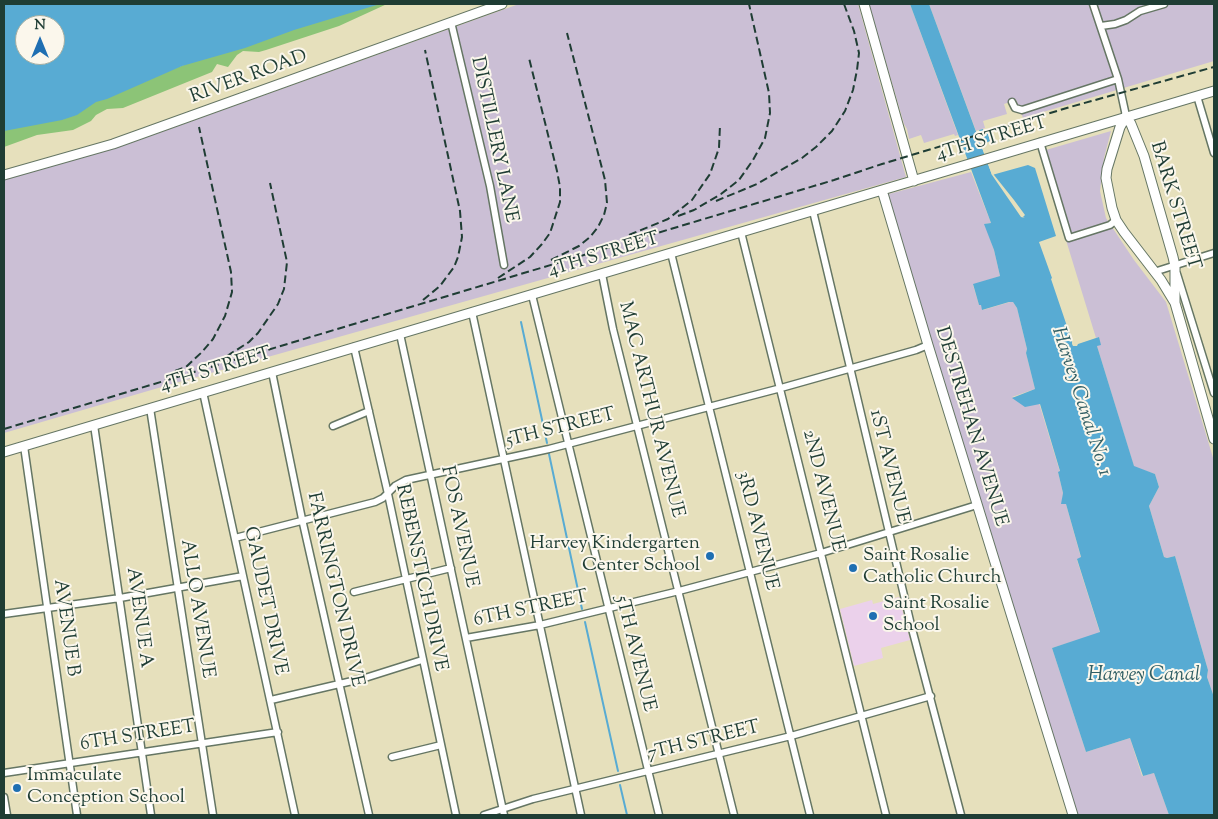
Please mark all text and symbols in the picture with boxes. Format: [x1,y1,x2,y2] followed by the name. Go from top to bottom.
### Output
[15,15,65,65] north arrow
[34,16,46,36] text: N
[187,46,311,110] street label: RIVER ROAD
[464,55,522,225] street label: DISTILLERY LANE
[934,112,1050,168] street label: 4TH STREET
[1144,139,1204,273] street label: BARK STREET
[546,228,662,284] street label: 4TH STREET
[612,300,688,520] street label: MAC ARTHUR AVENUE
[929,324,1011,530] street label: DESTREHAN AVENUE
[1045,325,1115,479] water label: Harvey Canal No. 1
[158,343,274,399] street label: 4TH STREET
[504,404,618,454] street label: 5TH STREET
[863,408,913,526] street label: 1ST AVENUE
[796,428,848,554] street label: 2ND AVENUE
[434,464,482,590] street label: FOS AVENUE
[730,469,782,593] street label: 3RD AVENUE
[389,482,451,674] street label: REBENSTICH DRIVE
[300,490,368,690] street label: FARRINGTON DRIVE
[237,525,291,677] street label: GAUDET DRIVE
[530,534,700,578] place label: Harvey Kindergarten Center School
[174,538,218,680] street label: ALLO AVENUE
[863,546,1002,590] place label: Saint Rosalie Catholic Church
[704,550,716,562] marker: Harvey Kindergarten Center School
[847,562,859,574] marker: Saint Rosalie Catholic Church
[120,566,156,670] street label: AVENUE A
[47,578,83,678] street label: AVENUE B
[472,587,590,633] street label: 6TH STREET
[609,594,659,714] street label: 5TH AVENUE
[883,594,989,638] place label: Saint Rosalie School
[867,610,879,622] marker: Saint Rosalie School
[1088,665,1200,689] water label: Harvey Canal
[79,717,197,757] street label: 6TH STREET
[645,717,763,767] street label: 7TH STREET
[27,766,185,810] place label: Immaculate Conception School
[11,782,23,794] marker: Immaculate Conception School

